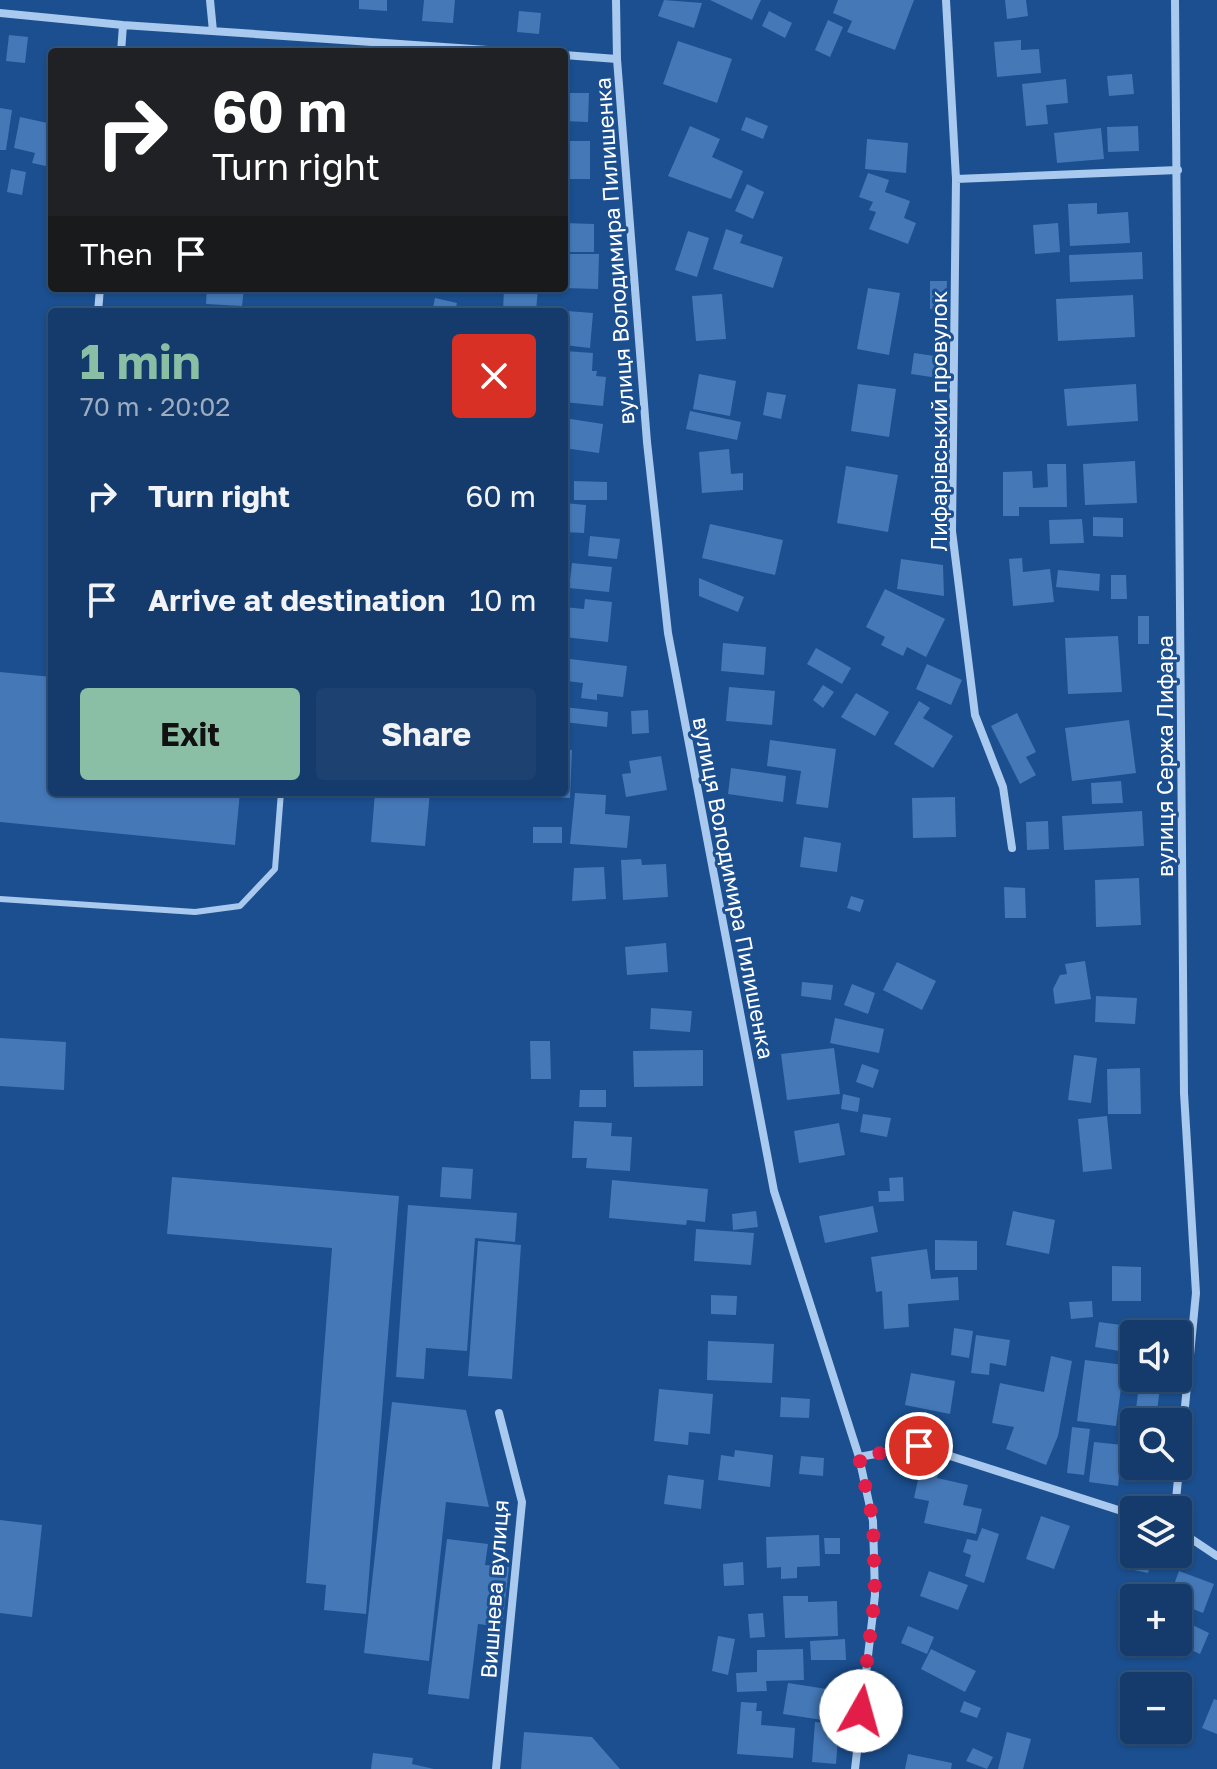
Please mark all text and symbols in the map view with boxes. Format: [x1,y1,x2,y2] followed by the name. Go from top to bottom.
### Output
[588,76,640,426] street label: вулиця Володимира Пилишенка
[212,77,347,144] text: 60 m
[80,80,184,184] icon: right
[212,145,380,188] text: Turn right
[169,232,213,276] icon: arrive
[80,236,153,272] text: Then
[925,290,952,551] street label: Лифарівський провулок
[80,332,201,390] text: 1 min
[452,334,536,418] button: close
[80,391,230,422] text: 70 m · 20:02
[80,474,124,518] icon: right
[148,478,290,514] text: Turn right
[465,478,536,514] text: 60 m
[80,578,124,622] icon: arrive
[148,582,445,618] text: Arrive at destination
[469,582,537,618] text: 10 m
[1151,635,1178,877] street label: вулиця Сержа Лифара
[80,688,300,780] button: Exit
[316,688,536,780] button: Share
[688,715,780,1061] street label: вулиця Володимира Пилишенка
[1120,1320,1192,1744] map controls
[1120,1320,1192,1392] button: sound
[1120,1408,1192,1480] button: search
[885,1412,953,1480] pin
[897,1424,941,1468] icon: arrive
[1120,1496,1192,1568] button: layers
[474,1499,514,1679] street label: Вишнева вулиця
[1120,1584,1192,1656] button: +
[819,1669,903,1753] position arrow
[1120,1672,1192,1744] button: −

